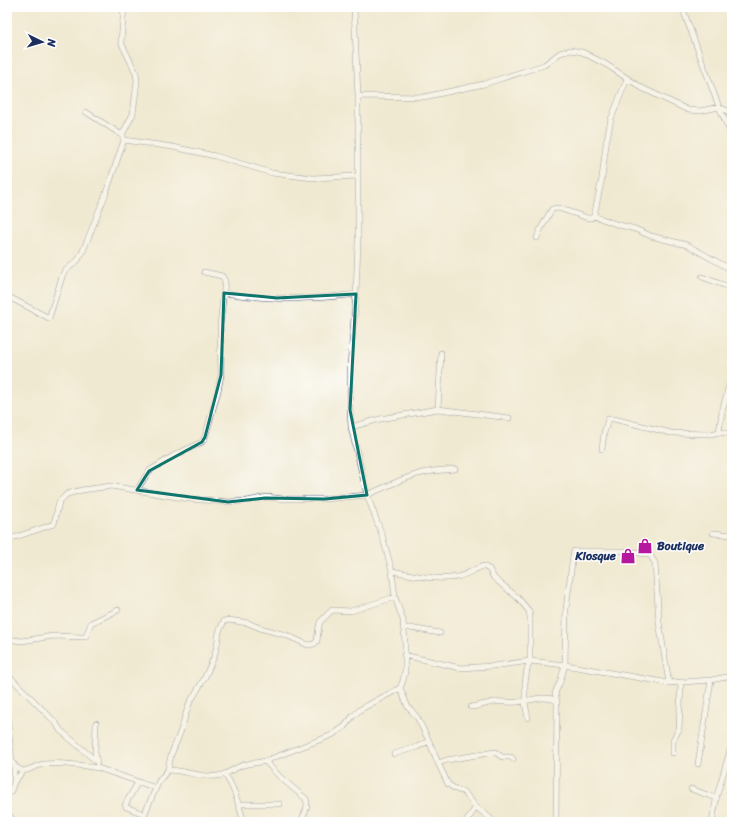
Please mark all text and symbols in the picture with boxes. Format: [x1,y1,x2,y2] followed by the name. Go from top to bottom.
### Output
[22,22,62,62] north arrow
[42,37,61,48] text: N
[657,535,705,557] place label: Boutique
[636,537,654,555] shop icon: Boutique
[574,545,617,567] place label: Kiosque
[619,547,637,565] shop icon: Kiosque

